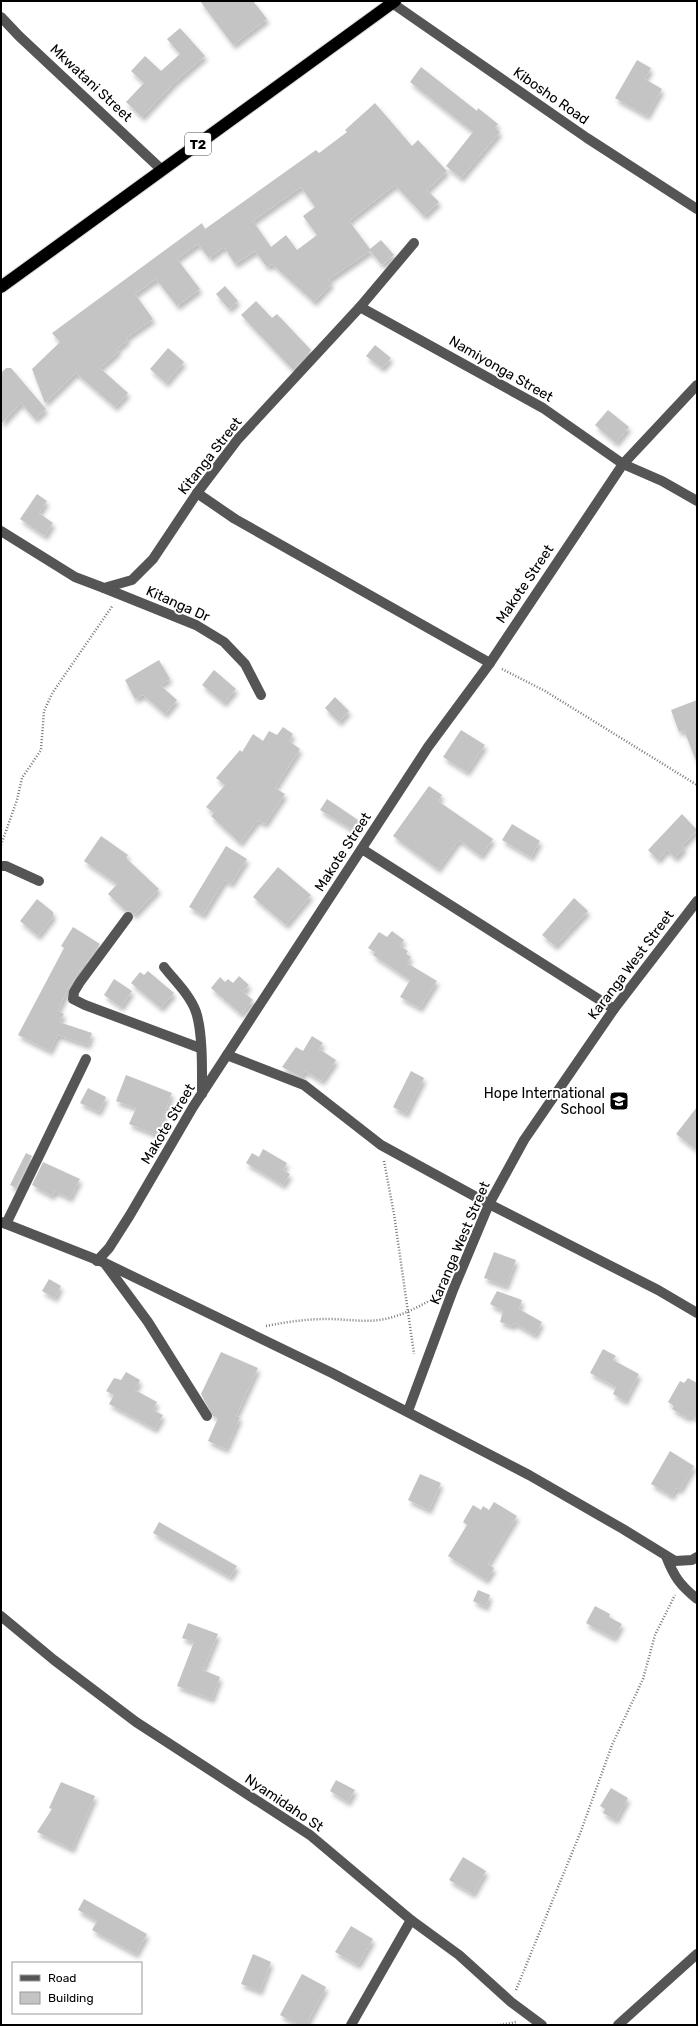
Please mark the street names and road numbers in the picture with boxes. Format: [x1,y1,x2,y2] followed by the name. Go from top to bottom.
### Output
[46,41,136,126] street label: Mkwatani Street
[510,64,592,128] street label: Kibosho Road
[185,133,211,155] road number: T2
[446,332,556,406] street label: Namiyonga Street
[175,414,246,498] street label: Kitanga Street
[493,541,558,626] street label: Makote Street
[143,582,213,626] street label: Kitanga Dr
[311,809,375,895] street label: Makote Street
[584,907,678,1023] street label: Karanga West Street
[137,1080,199,1167] street label: Makote Street
[426,1178,494,1307] street label: Karanga West Street
[242,1771,327,1836] street label: Nyamidaho St

